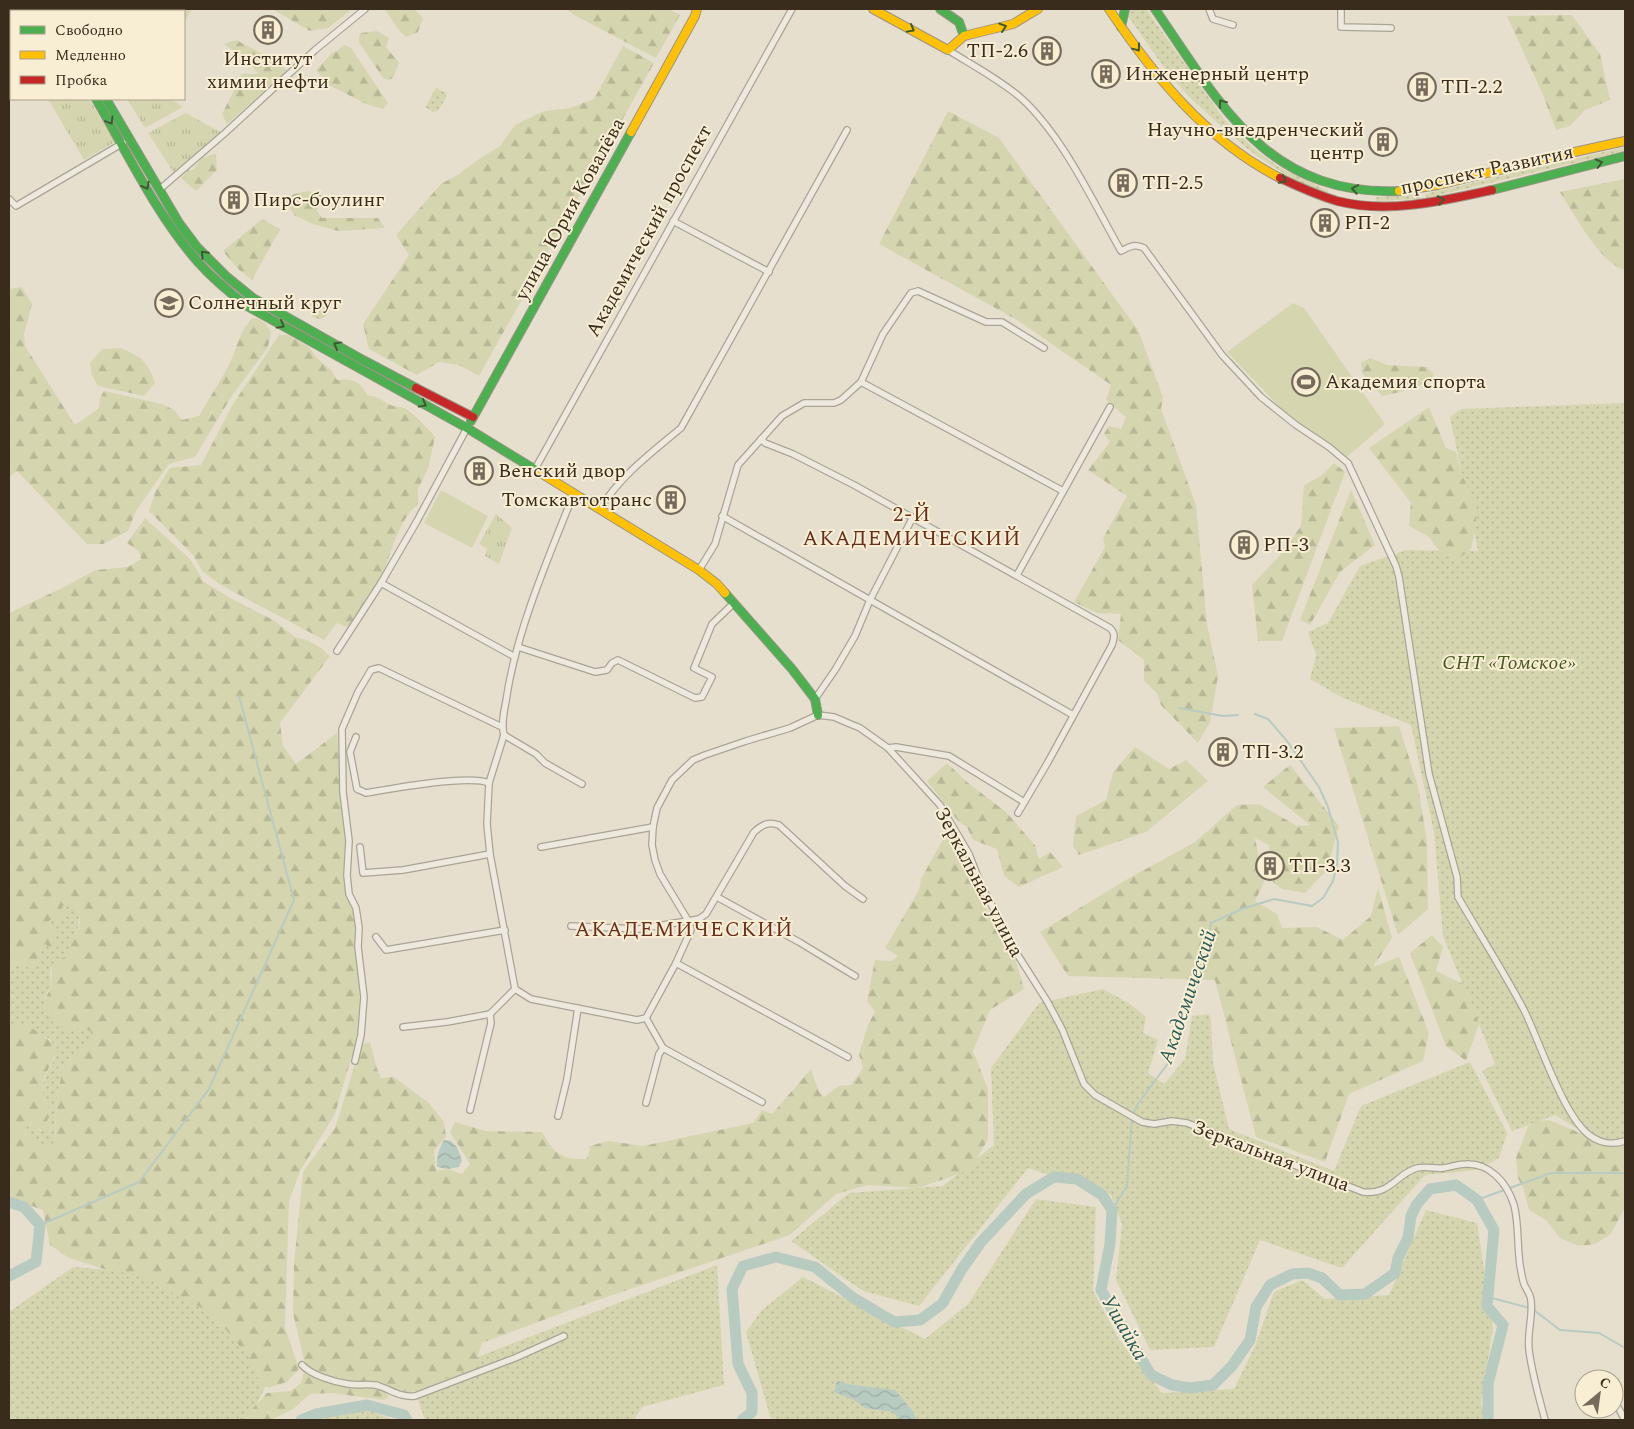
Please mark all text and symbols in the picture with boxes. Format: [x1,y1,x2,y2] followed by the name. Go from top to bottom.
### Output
[10,10,185,100] legend
[253,15,283,45] building icon: Институт химии нефти
[55,19,123,42] text: Свободно
[905,23,914,33] one-way arrow
[998,23,1007,33] one-way arrow
[966,36,1028,66] place label: ТП-2.6
[1032,36,1062,66] building icon: ТП-2.6
[1131,42,1140,52] one-way arrow
[55,44,126,67] text: Медленно
[207,44,329,97] place label: Институт химии нефти
[1091,59,1121,89] building icon: Инженерный центр
[1125,59,1309,89] place label: Инженерный центр
[55,69,108,92] text: Пробка
[1407,72,1437,102] building icon: ТП-2.2
[1441,72,1503,102] place label: ТП-2.2
[1219,100,1227,109] one-way arrow
[507,112,633,307] street label: улица Юрия Ковалёва
[103,115,113,124] one-way arrow
[1147,115,1364,168] place label: Научно-внедренческий центр
[578,119,720,343] street label: Академический проспект
[1368,127,1398,157] building icon: Научно-внедренческий центр
[1398,137,1576,203] street label: проспект Развития
[1594,158,1603,169] one-way arrow
[1108,168,1138,198] building icon: ТП-2.5
[1142,168,1204,198] place label: ТП-2.5
[1278,174,1287,184] one-way arrow
[140,180,150,189] one-way arrow
[1351,184,1359,194] one-way arrow
[219,185,249,215] building icon: Пирс-боулинг
[253,185,384,215] place label: Пирс-боулинг
[1436,196,1445,206] one-way arrow
[1310,208,1340,238] building icon: РП-2
[1344,208,1390,238] place label: РП-2
[201,251,210,260] one-way arrow
[154,288,184,318] school or university icon: Солнечный круг
[188,288,341,318] place label: Солнечный круг
[276,319,285,329] one-way arrow
[333,341,342,351] one-way arrow
[1291,367,1321,397] sports icon: Академия спорта
[1325,367,1486,397] place label: Академия спорта
[418,397,427,407] one-way arrow
[464,456,494,486] building icon: Венский двор
[498,456,626,486] place label: Венский двор
[502,485,652,515] place label: Томскавтотранс
[656,485,686,515] building icon: Томскавтотранс
[802,499,1022,555] district label: 2-Й АКАДЕМИЧЕСКИЙ
[1229,530,1259,560] building icon: РП-3
[1263,530,1309,560] place label: РП-3
[1442,648,1576,678] park label: СНТ «Томское»
[1208,737,1238,767] building icon: ТП-3.2
[1242,737,1304,767] place label: ТП-3.2
[927,801,1031,963] street label: Зеркальная улица
[1255,851,1285,881] building icon: ТП-3.3
[1289,851,1351,881] place label: ТП-3.3
[574,914,794,946] district label: АКАДЕМИЧЕСКИЙ
[1150,926,1226,1069] water label: Академический
[1188,1112,1354,1200] street label: Зеркальная улица
[1092,1289,1156,1367] water label: Ушайка
[1574,1369,1624,1419] north arrow
[1596,1371,1615,1395] text: С

